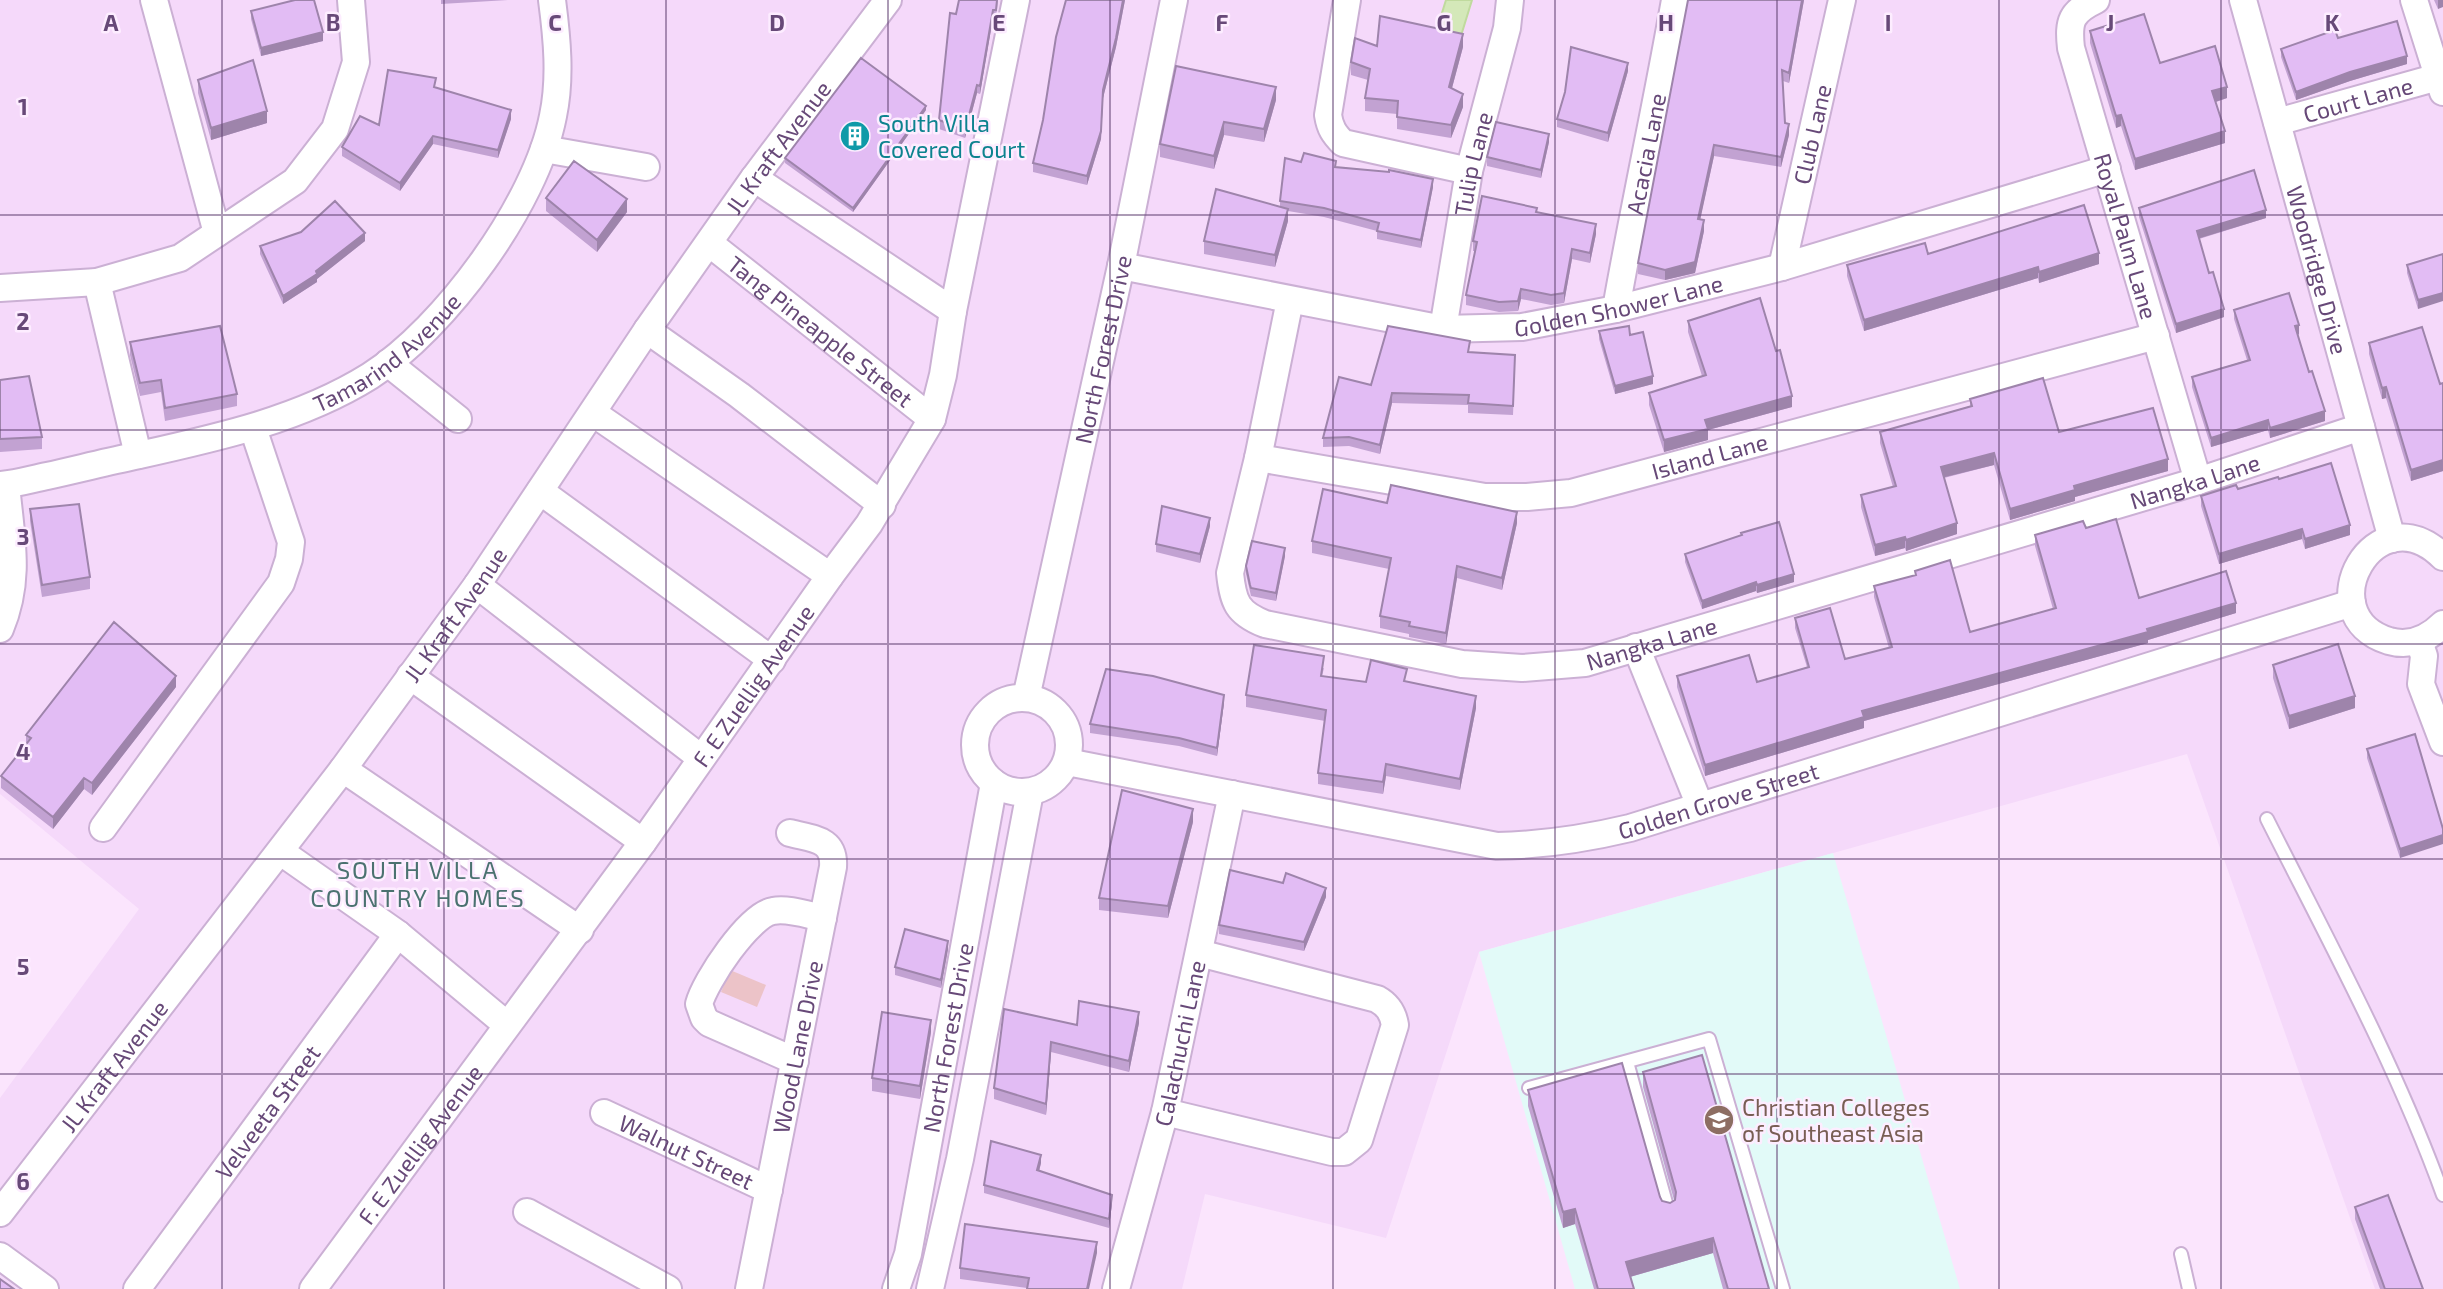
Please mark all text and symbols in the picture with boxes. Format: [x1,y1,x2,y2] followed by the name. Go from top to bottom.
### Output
[103,8,119,36] text: A
[326,8,340,36] text: B
[548,8,562,36] text: C
[769,8,785,36] text: D
[992,8,1006,36] text: E
[1216,8,1229,36] text: F
[1437,8,1451,36] text: G
[1658,8,1674,36] text: H
[1885,8,1891,36] text: I
[2106,8,2114,36] text: J
[2325,8,2340,36] text: K
[2300,71,2416,128] street label: Court Lane
[719,75,836,219] street label: JL Kraft Avenue
[1787,82,1837,187] street label: Club Lane
[1620,91,1671,217] street label: Acacia Lane
[18,92,28,120] text: 1
[878,109,1026,163] place label: South Villa Covered Court
[1448,109,1498,218] street label: Tulip Lane
[838,119,872,153] building icon: South Villa Covered Court
[2089,150,2164,322] street label: Royal Palm Lane
[2281,182,2354,357] street label: Woodridge Drive
[722,249,919,413] street label: Tang Pineapple Street
[1068,253,1137,446] street label: North Forest Drive
[1514,269,1726,341] street label: Golden Shower Lane
[309,288,466,418] street label: Tamarind Avenue
[16,307,30,335] text: 2
[1648,427,1771,485] street label: Island Lane
[2126,448,2263,515] street label: Nangka Lane
[16,522,30,550] text: 3
[397,542,512,687] street label: JL Kraft Avenue
[687,599,820,772] street label: F. E Zuellig Avenue
[1583,611,1720,676] street label: Nangka Lane
[16,737,30,765] text: 4
[1615,756,1822,844] street label: Golden Grove Street
[310,855,526,912] district label: SOUTH VILLA COUNTRY HOMES
[916,940,979,1135] street label: North Forest Drive
[17,952,29,980] text: 5
[766,958,828,1136] street label: Wood Lane Drive
[1148,958,1211,1129] street label: Calachuchi Lane
[54,994,173,1137] street label: JL Kraft Avenue
[209,1039,326,1184] street label: Velveeta Street
[352,1059,488,1230] street label: F. E Zuellig Avenue
[1742,1093,1930,1147] place label: Christian Colleges of Southeast Asia
[1702,1103,1736,1137] school or university icon: Christian Colleges of Southeast Asia
[615,1108,758,1195] street label: Walnut Street
[16,1167,30,1195] text: 6

